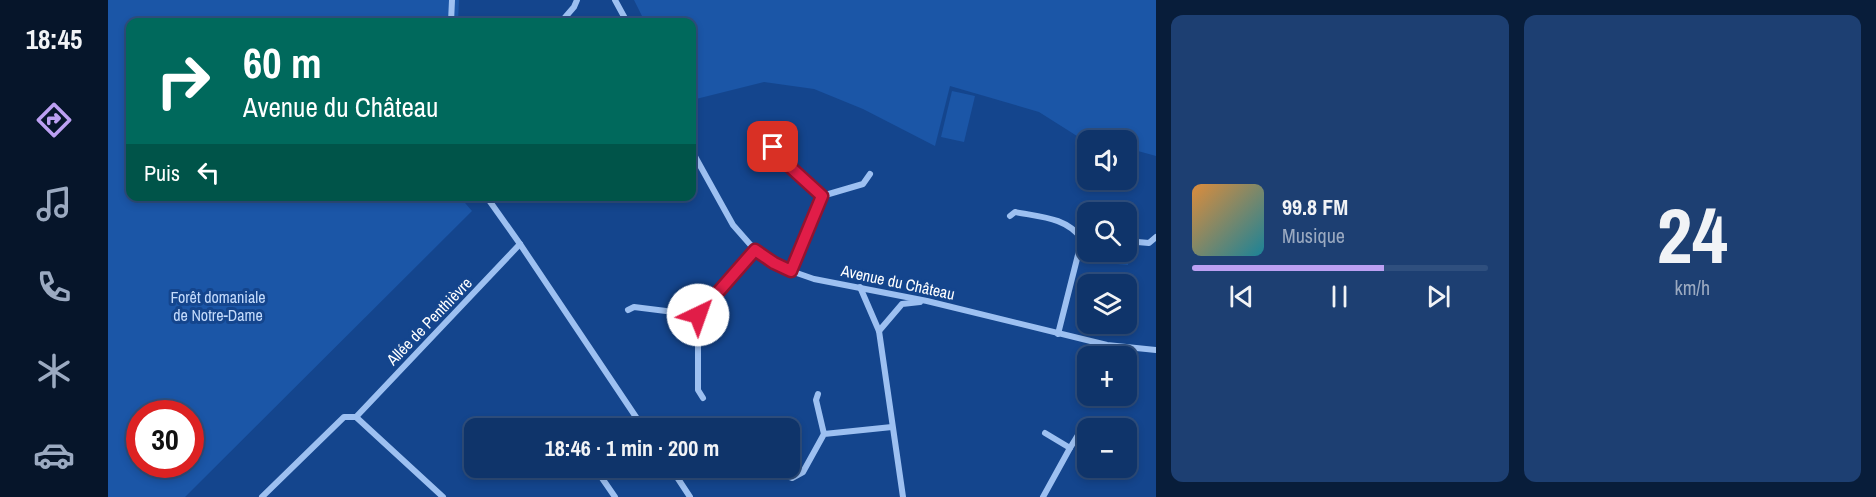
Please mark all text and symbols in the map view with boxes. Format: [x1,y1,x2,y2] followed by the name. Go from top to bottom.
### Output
[26,21,82,57] text: 18:45
[243,35,322,91] text: 60 m
[144,42,222,120] icon: right
[243,89,438,125] text: Avenue du Château
[33,99,75,141] icon: directions
[747,121,798,172] pin
[756,130,789,163] icon: arrive
[1077,130,1137,478] map controls
[1077,130,1137,190] button: sound
[192,156,225,189] icon: left
[144,158,180,188] text: Puis
[1657,182,1728,287] text: 24
[33,183,75,225] icon: music
[1282,192,1348,222] text: 99.8 FM
[1077,202,1137,262] button: search
[1282,222,1345,249] text: Musique
[838,259,957,305] street label: Avenue du Château
[33,266,75,308] icon: phone
[381,272,477,371] street label: Allée de Penthièvre
[1077,274,1137,334] button: layers
[1674,274,1710,301] text: km/h
[1225,280,1258,313] icon: previous
[1323,280,1356,313] icon: pause
[1422,280,1455,313] icon: next
[666,283,730,347] position arrow
[171,286,265,326] park label: Forêt domaniale de Notre-Dame
[1077,346,1137,406] button: +
[33,350,75,392] icon: climate
[126,400,204,478] speed limit sign: 30
[1077,418,1137,478] button: −
[545,433,719,463] text: 18:46 · 1 min · 200 m
[33,434,75,476] icon: car

